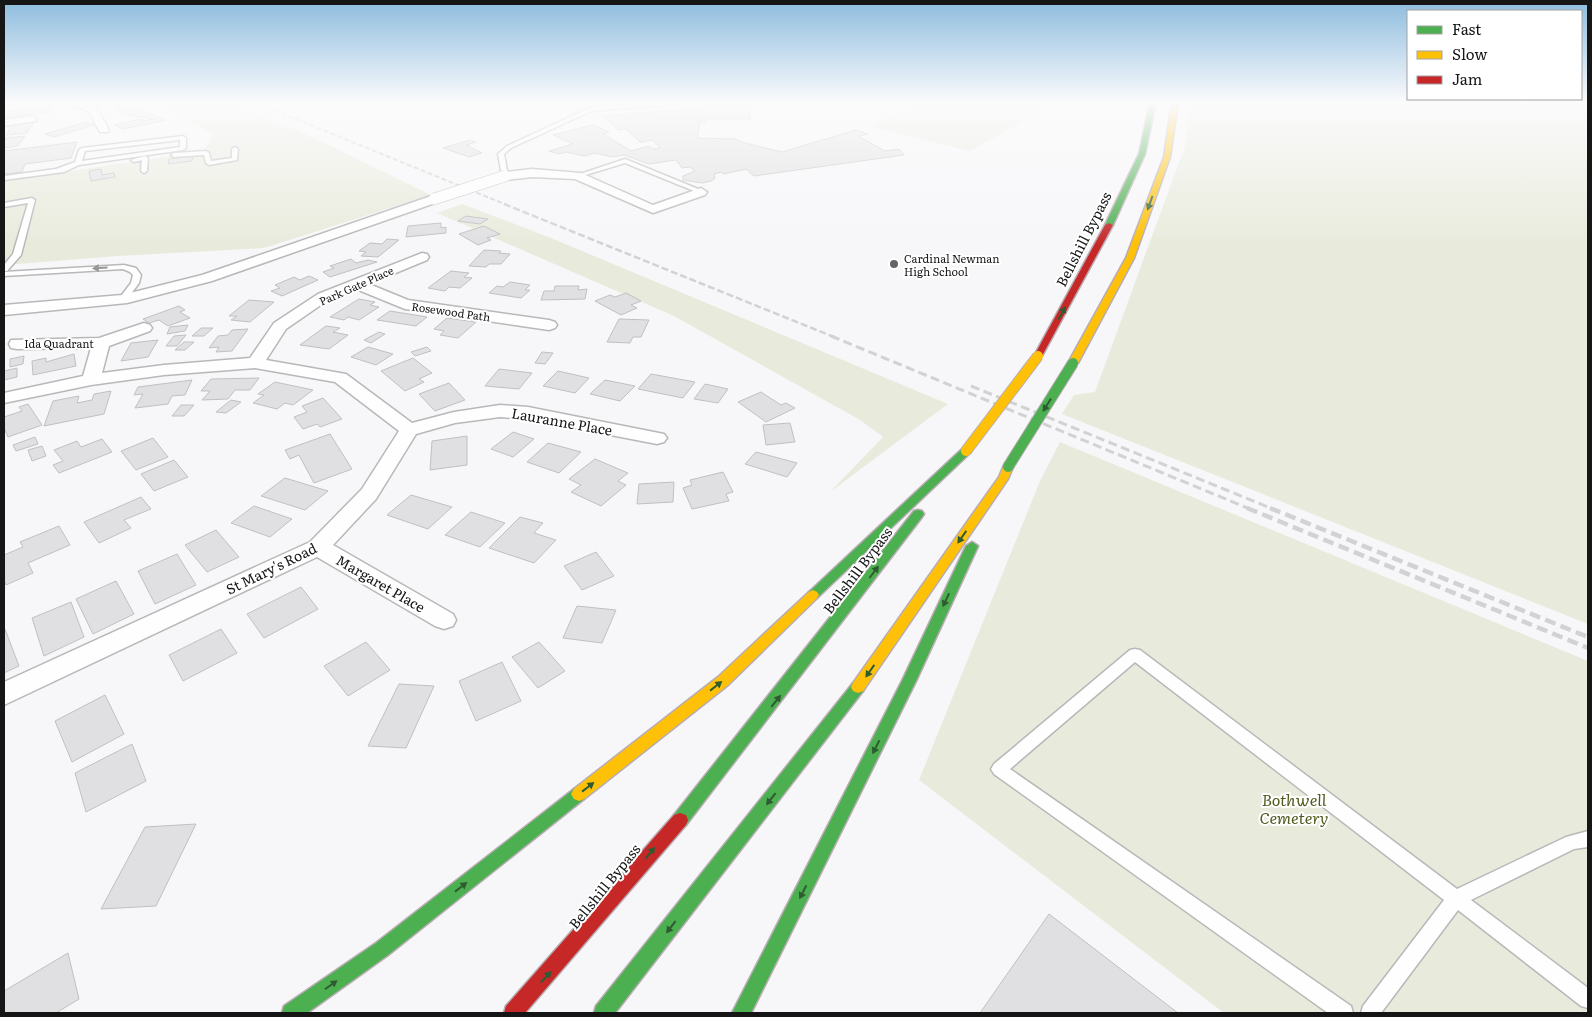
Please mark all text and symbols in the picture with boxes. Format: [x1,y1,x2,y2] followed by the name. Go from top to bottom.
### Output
[1407,10,1582,100] legend
[1452,17,1481,40] text: Fast
[1452,42,1487,65] text: Slow
[1452,67,1483,90] text: Jam
[1051,188,1115,290] street label: Bellshill Bypass
[1146,195,1153,210] one-way arrow
[904,250,999,279] place label: Cardinal Newman High School
[888,258,900,270] marker: Cardinal Newman High School
[316,261,396,309] street label: Park Gate Place
[91,264,107,272] one-way arrow
[410,298,492,324] street label: Rosewood Path
[1057,307,1066,320] one-way arrow
[24,335,94,351] street label: Ida Quadrant
[1042,398,1051,411] one-way arrow
[510,402,614,440] street label: Lauranne Place
[818,523,896,617] street label: Bellshill Bypass
[957,530,967,544] one-way arrow
[222,537,320,599] street label: St Mary's Road
[333,549,429,617] street label: Margaret Place
[869,566,880,579] one-way arrow
[942,593,950,607] one-way arrow
[865,664,875,678] one-way arrow
[709,681,722,692] one-way arrow
[770,694,781,707] one-way arrow
[872,740,880,754] one-way arrow
[581,781,594,792] one-way arrow
[1260,787,1328,829] park label: Bothwell Cemetery
[765,792,776,805] one-way arrow
[564,839,644,933] street label: Bellshill Bypass
[645,847,656,860] one-way arrow
[454,882,467,893] one-way arrow
[799,885,807,899] one-way arrow
[665,920,676,933] one-way arrow
[540,971,551,984] one-way arrow
[324,980,338,990] one-way arrow

